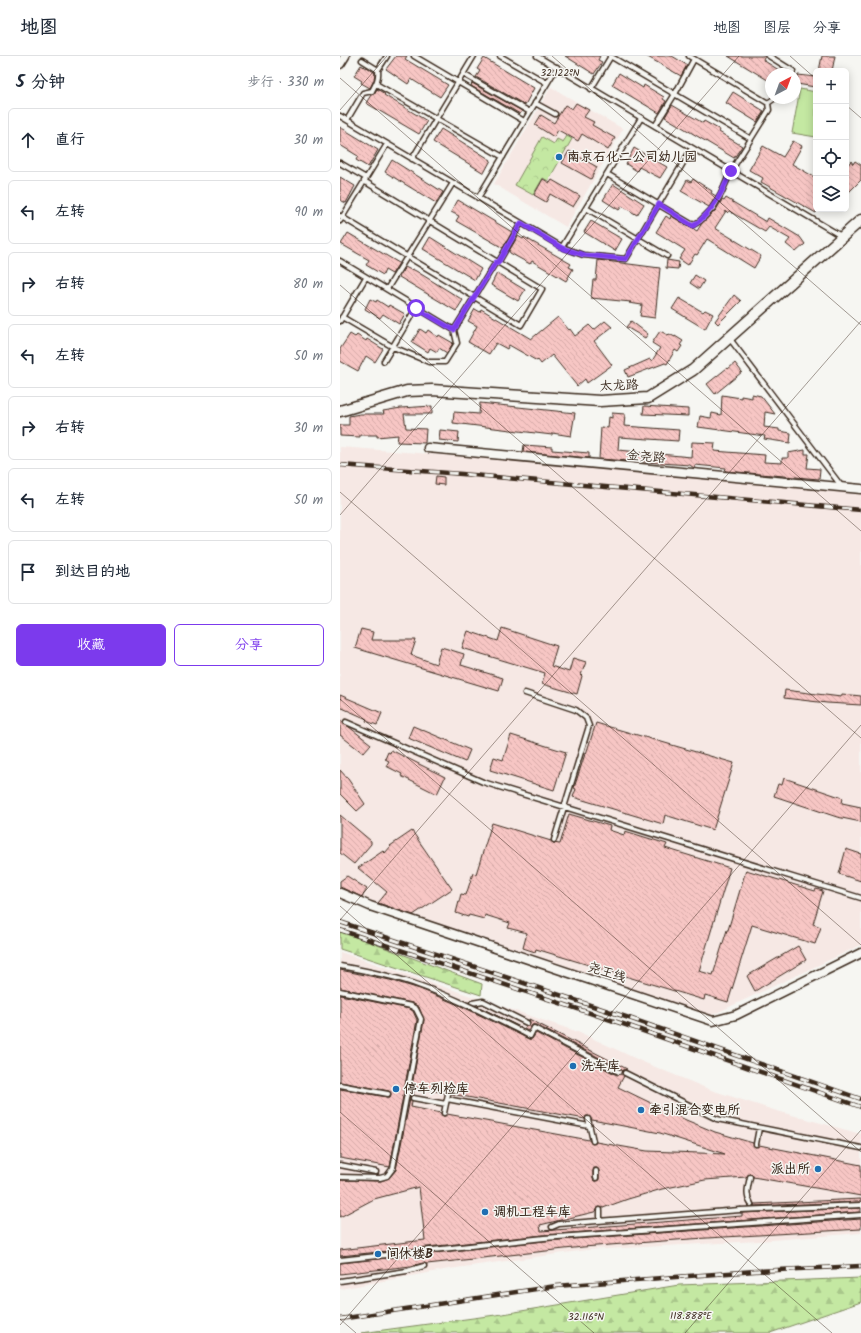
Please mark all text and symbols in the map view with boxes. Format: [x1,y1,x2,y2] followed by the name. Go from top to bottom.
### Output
[20,13,58,43] text: 地图
[713,17,741,39] text: 地图
[763,17,791,39] text: 图层
[813,17,841,39] text: 分享
[541,65,580,81] text: 32.122°N
[765,68,801,104] north arrow
[813,68,849,212] map controls
[813,68,849,104] button: +
[16,69,65,96] text: 5 分钟
[248,72,324,93] text: 步行 · 330 m
[813,104,849,140] button: −
[55,128,85,152] text: 直行
[17,129,39,151] icon: ahead
[294,130,323,151] text: 30 m
[813,140,849,176] button: locate
[567,147,697,168] place label: 南京石化二公司幼儿园
[554,152,564,162] marker: 南京石化二公司幼儿园
[722,162,740,180] route end
[813,176,849,212] button: layers
[55,200,85,224] text: 左转
[17,201,39,223] icon: left
[295,202,323,223] text: 90 m
[55,272,85,296] text: 右转
[17,273,39,295] icon: right
[293,274,323,295] text: 80 m
[407,299,425,317] route start
[55,344,85,368] text: 左转
[17,345,39,367] icon: left
[294,346,323,367] text: 50 m
[599,374,639,398] street label: 太龙路
[55,416,85,440] text: 右转
[17,417,39,439] icon: right
[294,418,323,439] text: 30 m
[626,445,666,469] street label: 金尧路
[55,488,85,512] text: 左转
[17,489,39,511] icon: left
[294,490,323,511] text: 50 m
[55,560,130,584] text: 到达目的地
[17,561,39,583] icon: arrive
[16,624,166,666] button: 收藏
[174,624,324,666] button: 分享
[585,957,629,989] street label: 尧王线
[581,1056,620,1077] place label: 洗车库
[568,1061,578,1071] marker: 洗车库
[403,1079,469,1100] place label: 停车列检库
[391,1084,401,1094] marker: 停车列检库
[649,1100,740,1121] place label: 牵引混合变电所
[636,1105,646,1115] marker: 牵引混合变电所
[771,1159,810,1180] place label: 派出所
[813,1164,823,1174] marker: 派出所
[493,1202,571,1223] place label: 调机工程车库
[480,1207,490,1217] marker: 调机工程车库
[386,1244,433,1265] place label: 间休楼B
[373,1249,383,1259] marker: 间休楼B
[670,1308,713,1324] text: 118.888°E
[568,1309,604,1325] text: 32.116°N

